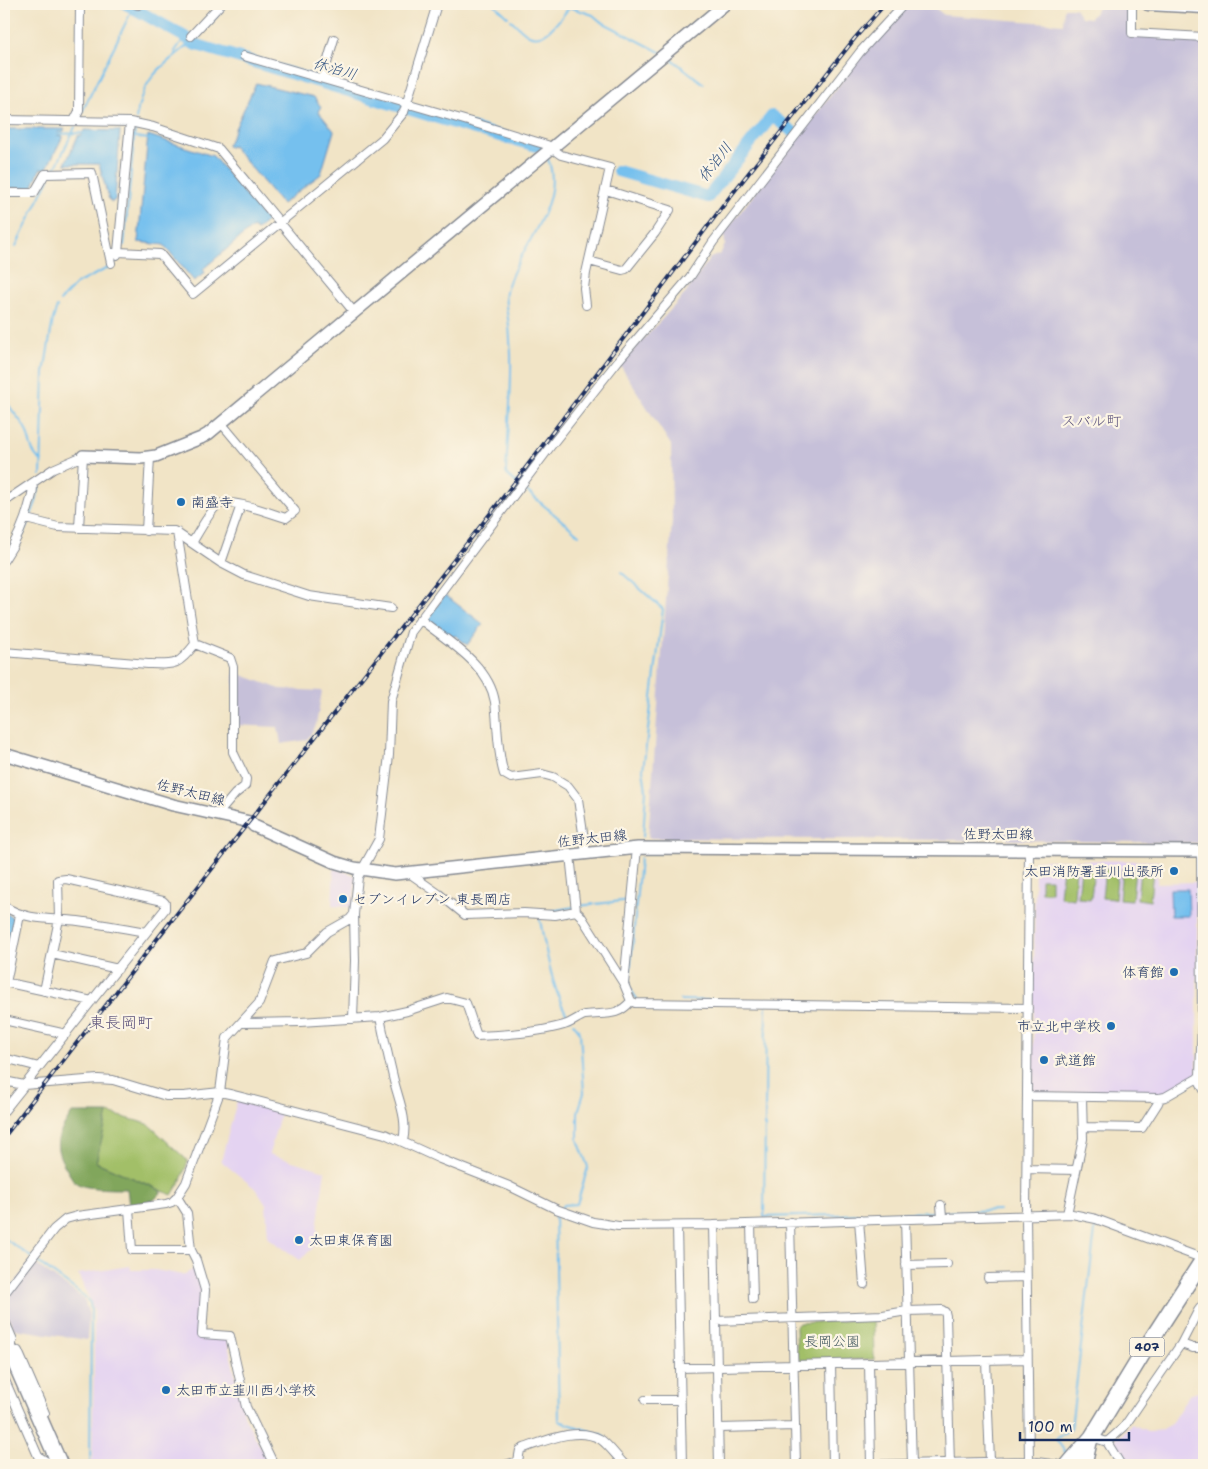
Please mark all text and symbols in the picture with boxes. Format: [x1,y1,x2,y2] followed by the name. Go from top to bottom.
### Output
[311,53,359,85] water label: 休泊川
[693,138,737,186] water label: 休泊川
[1061,411,1122,431] district label: スバル町
[191,493,233,511] place label: 南盛寺
[175,496,187,508] marker: 南盛寺
[155,775,227,809] street label: 佐野太田線
[556,825,628,851] street label: 佐野太田線
[963,825,1033,843] street label: 佐野太田線
[1024,862,1164,880] place label: 太田消防署韮川出張所
[1168,865,1180,877] marker: 太田消防署韮川出張所
[353,890,512,908] place label: セブンイレブン 東長岡店
[337,893,349,905] marker: セブンイレブン 東長岡店
[1122,963,1164,981] place label: 体育館
[1168,966,1180,978] marker: 体育館
[89,1012,153,1033] district label: 東長岡町
[1017,1017,1101,1035] place label: 市立北中学校
[1105,1020,1117,1032] marker: 市立北中学校
[1054,1051,1096,1069] place label: 武道館
[1038,1054,1050,1066] marker: 武道館
[309,1231,393,1249] place label: 太田東保育園
[293,1234,305,1246] marker: 太田東保育園
[804,1332,860,1350] park label: 長岡公園
[1130,1338,1164,1356] road number: 407
[176,1381,316,1399] place label: 太田市立韮川西小学校
[160,1384,172,1396] marker: 太田市立韮川西小学校
[1020,1409,1129,1441] scale bar
[1028,1417,1073,1437] text: 100 m

